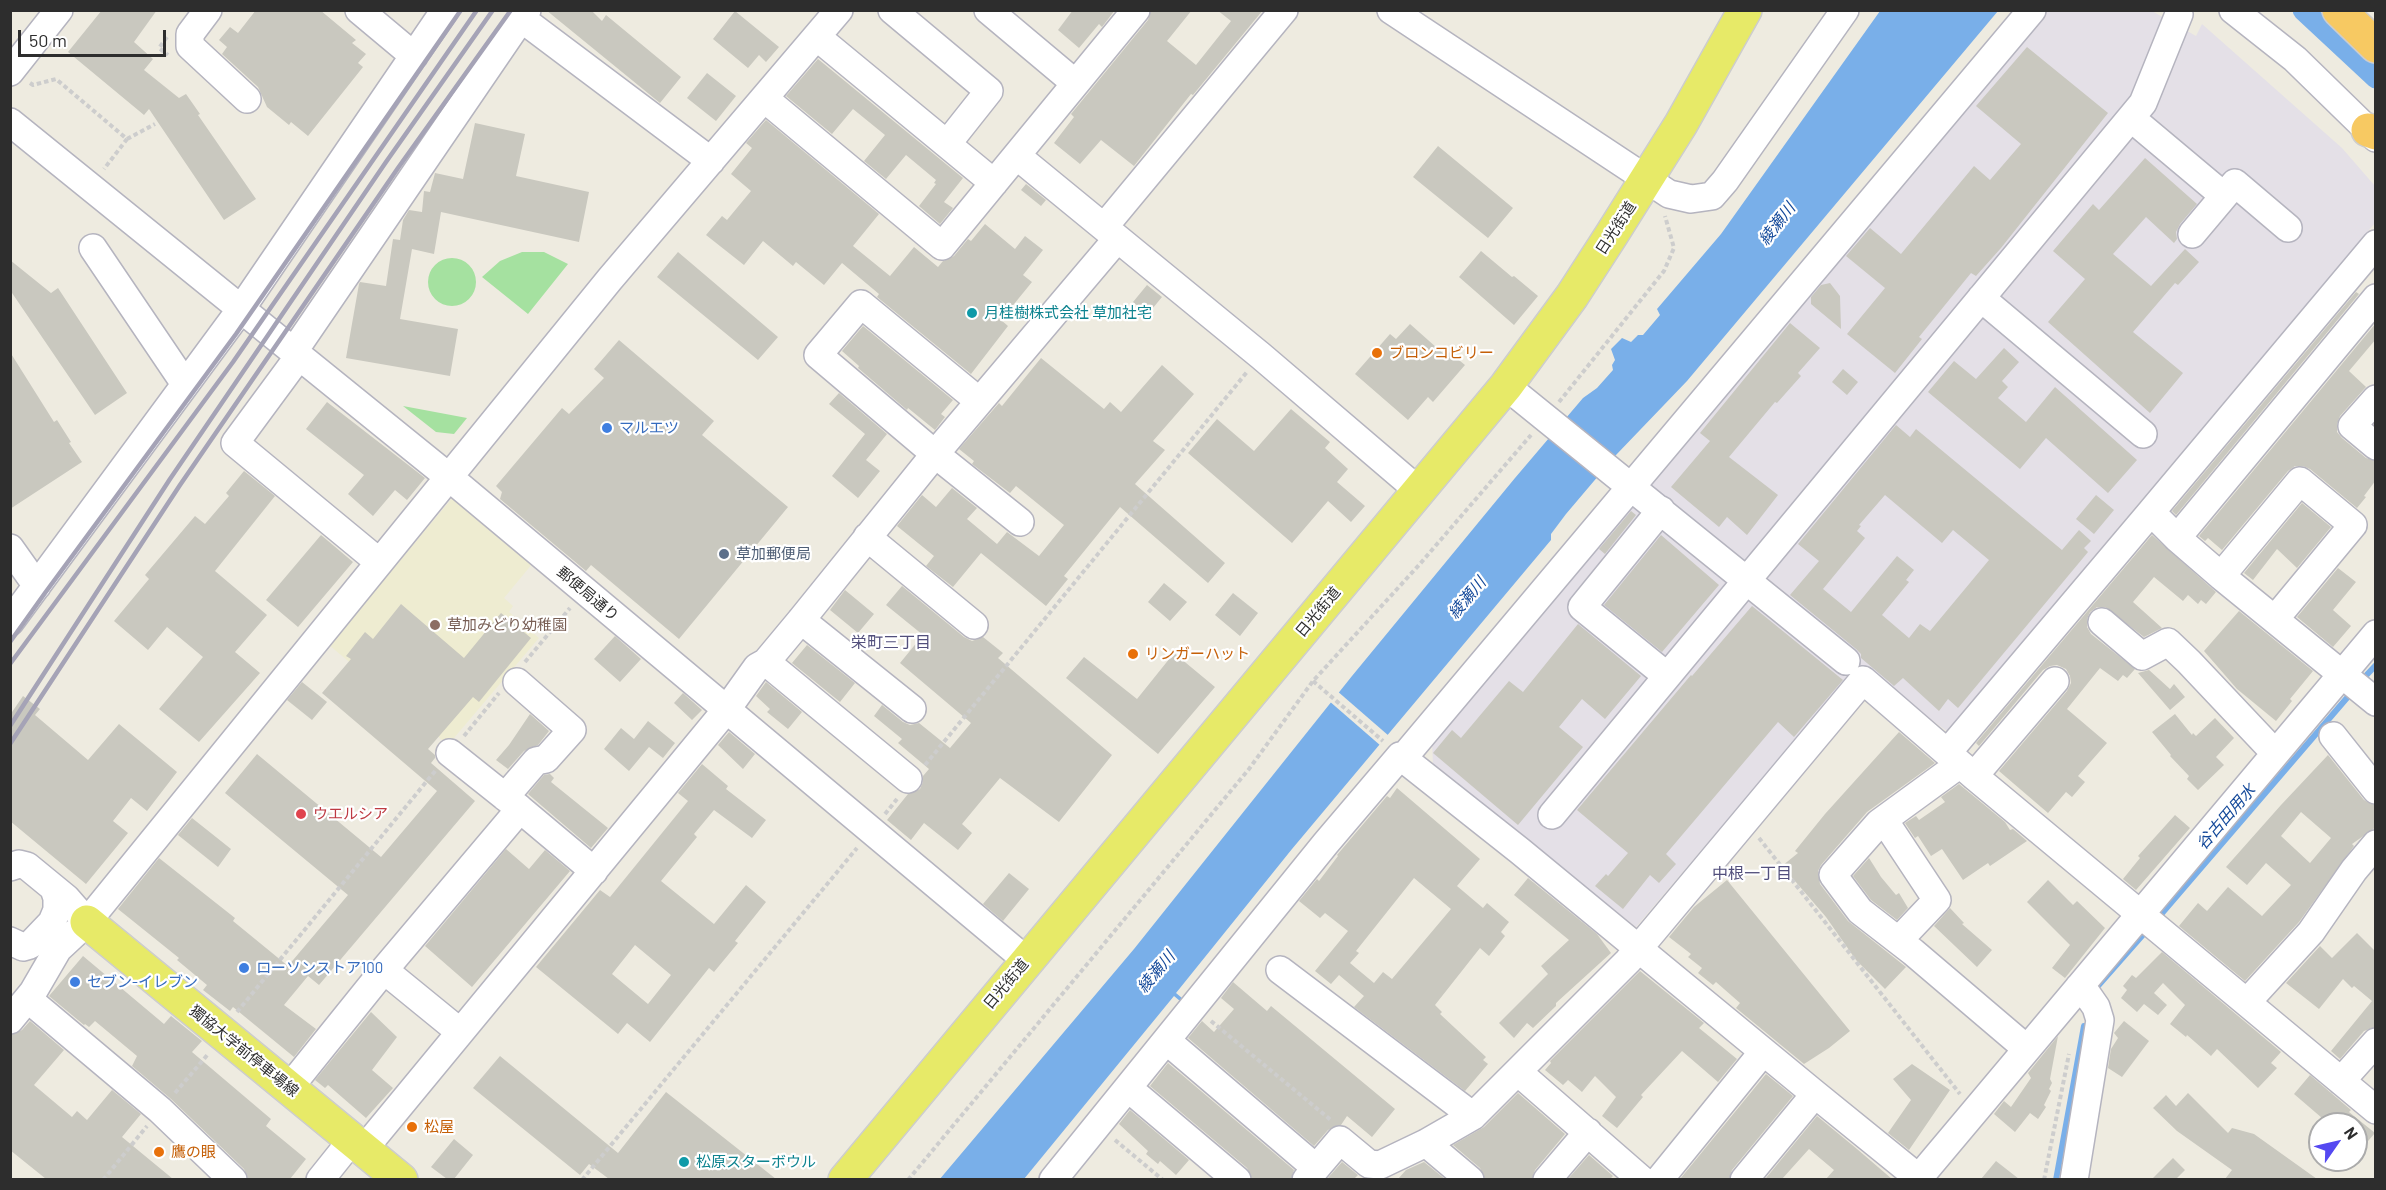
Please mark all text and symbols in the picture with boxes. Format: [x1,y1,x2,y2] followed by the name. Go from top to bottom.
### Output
[21,18,170,56] scale bar
[29,29,67,51] text: 50 m
[1592,198,1640,258] street label: 日光街道
[1755,199,1799,249] water label: 綾瀬川
[984,304,1152,322] place label: 月桂樹株式会社 草加社宅
[965,306,979,320] marker: 月桂樹株式会社 草加社宅
[1389,344,1494,362] place label: ブロンコビリー
[1370,346,1384,360] marker: ブロンコビリー
[619,419,679,437] place label: マルエツ
[600,421,614,435] marker: マルエツ
[736,545,811,563] place label: 草加郵便局
[717,547,731,561] marker: 草加郵便局
[553,563,623,625] street label: 郵便局通り
[1444,573,1490,623] water label: 綾瀬川
[1292,583,1344,641] street label: 日光街道
[447,616,567,634] place label: 草加みどり幼稚園
[428,618,442,632] marker: 草加みどり幼稚園
[851,633,931,653] district label: 栄町三丁目
[1145,645,1250,663] place label: リンガーハット
[1126,647,1140,661] marker: リンガーハット
[2193,781,2259,853] water label: 谷古田用水
[313,805,388,823] place label: ウエルシア
[294,807,308,821] marker: ウエルシア
[1712,864,1792,884] district label: 中根一丁目
[1133,947,1179,997] water label: 綾瀬川
[980,955,1032,1013] street label: 日光街道
[256,959,383,977] place label: ローソンストア100
[237,961,251,975] marker: ローソンストア100
[87,973,198,991] place label: セブン-イレブン
[68,975,82,989] marker: セブン-イレブン
[186,1002,302,1100] street label: 獨協大学前停車場線
[2308,1112,2368,1172] north arrow
[424,1118,454,1136] place label: 松屋
[405,1120,419,1134] marker: 松屋
[2341,1123,2363,1142] text: N
[171,1143,216,1161] place label: 鷹の眼
[152,1145,166,1159] marker: 鷹の眼
[696,1153,816,1171] place label: 松原スターボウル
[677,1155,691,1169] marker: 松原スターボウル

